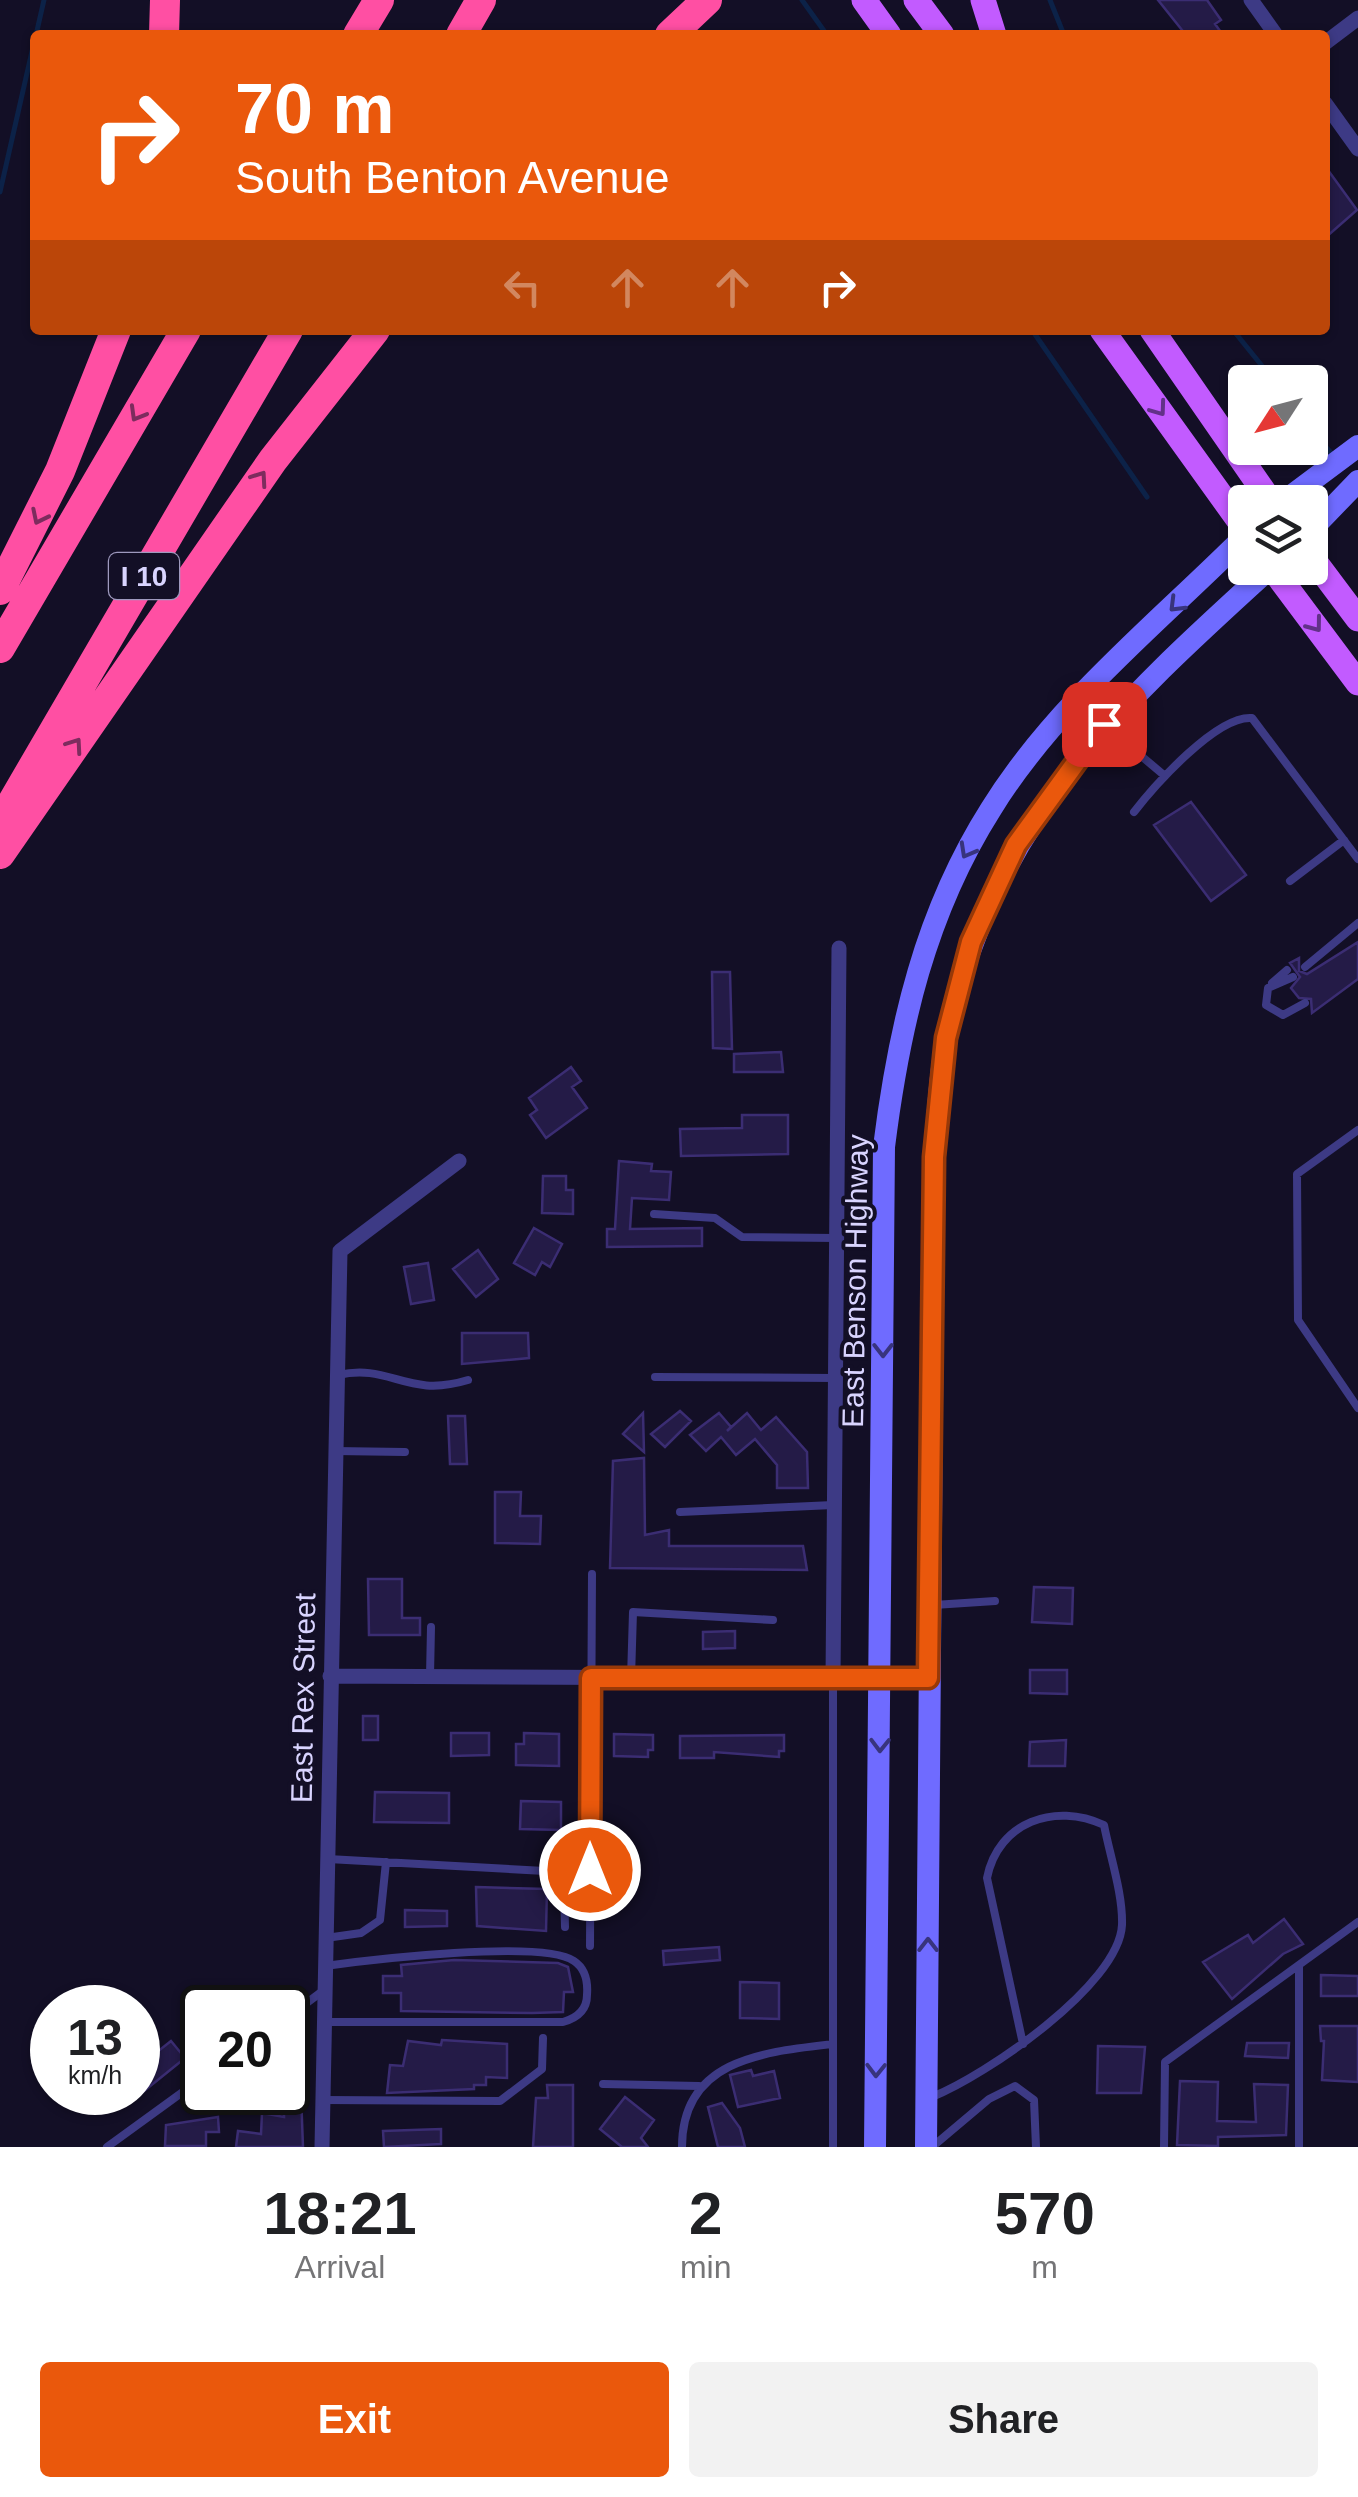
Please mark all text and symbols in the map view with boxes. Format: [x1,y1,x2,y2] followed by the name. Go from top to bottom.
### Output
[70,70,200,200] icon: right
[235,70,395,148] text: 70 m
[235,152,670,203] text: South Benton Avenue
[495,260,550,315] icon: left
[600,260,655,315] icon: ahead
[705,260,760,315] icon: ahead
[810,260,865,315] icon: right
[1228,365,1328,465] north arrow
[1228,365,1328,585] map controls
[1147,398,1164,416] one-way arrow
[129,403,149,421] one-way arrow
[248,470,266,489] one-way arrow
[1228,485,1328,585] button: layers
[31,507,51,525] one-way arrow
[109,553,179,599] road number: I 10
[1170,594,1188,612] one-way arrow
[1303,614,1321,632] one-way arrow
[1062,682,1147,767] pin
[1077,697,1132,752] icon: arrive
[63,738,81,756] one-way arrow
[959,841,979,859] one-way arrow
[836,1134,874,1428] street label: East Benson Highway
[872,1342,894,1358] one-way arrow
[285,1592,321,1803] street label: East Rex Street
[869,1738,891,1753] one-way arrow
[538,1818,642,1922] position arrow
[917,1936,939,1952] one-way arrow
[180,1985,310,2115] speed limit sign: 20
[67,2010,123,2066] text: 13
[68,2061,122,2089] text: km/h
[865,2062,887,2078] one-way arrow
[263,2180,417,2247] text: 18:21
[689,2180,722,2247] text: 2
[995,2180,1095,2247] text: 570
[295,2249,385,2285] text: Arrival
[680,2249,731,2285] text: min
[1031,2249,1058,2285] text: m
[40,2362,669,2477] button: Exit
[689,2362,1318,2477] button: Share

